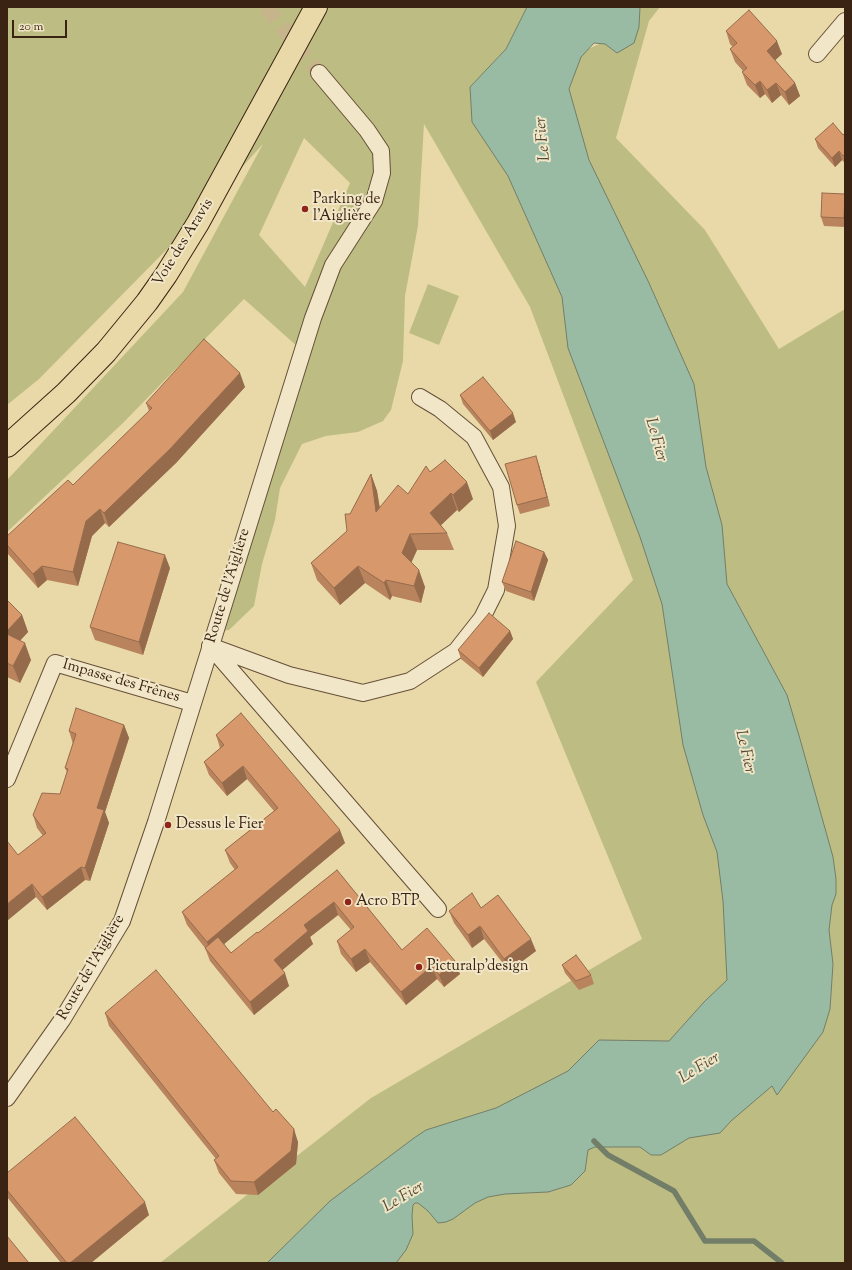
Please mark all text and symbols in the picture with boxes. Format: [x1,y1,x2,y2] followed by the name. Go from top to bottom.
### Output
[14,12,69,38] scale bar
[19,18,43,36] text: 20 m
[532,116,556,162] water label: Le Fier
[313,191,380,226] place label: Parking de l'Aiglière
[150,196,218,290] street label: Voie des Aravis
[300,204,310,214] marker: Parking de l'Aiglière
[640,416,670,464] water label: Le Fier
[203,526,255,646] street label: Route de l'Aiglière
[60,657,182,707] street label: Impasse des Frênes
[730,728,758,776] water label: Le Fier
[176,816,263,834] place label: Dessus le Fier
[163,820,173,830] marker: Dessus le Fier
[356,893,419,911] place label: Acro BTP
[343,897,353,907] marker: Acro BTP
[54,912,130,1024] street label: Route de l'Aiglière
[427,958,529,976] place label: Picturalp'design
[414,962,424,972] marker: Picturalp'design
[676,1049,724,1089] water label: Le Fier
[380,1178,428,1218] water label: Le Fier

